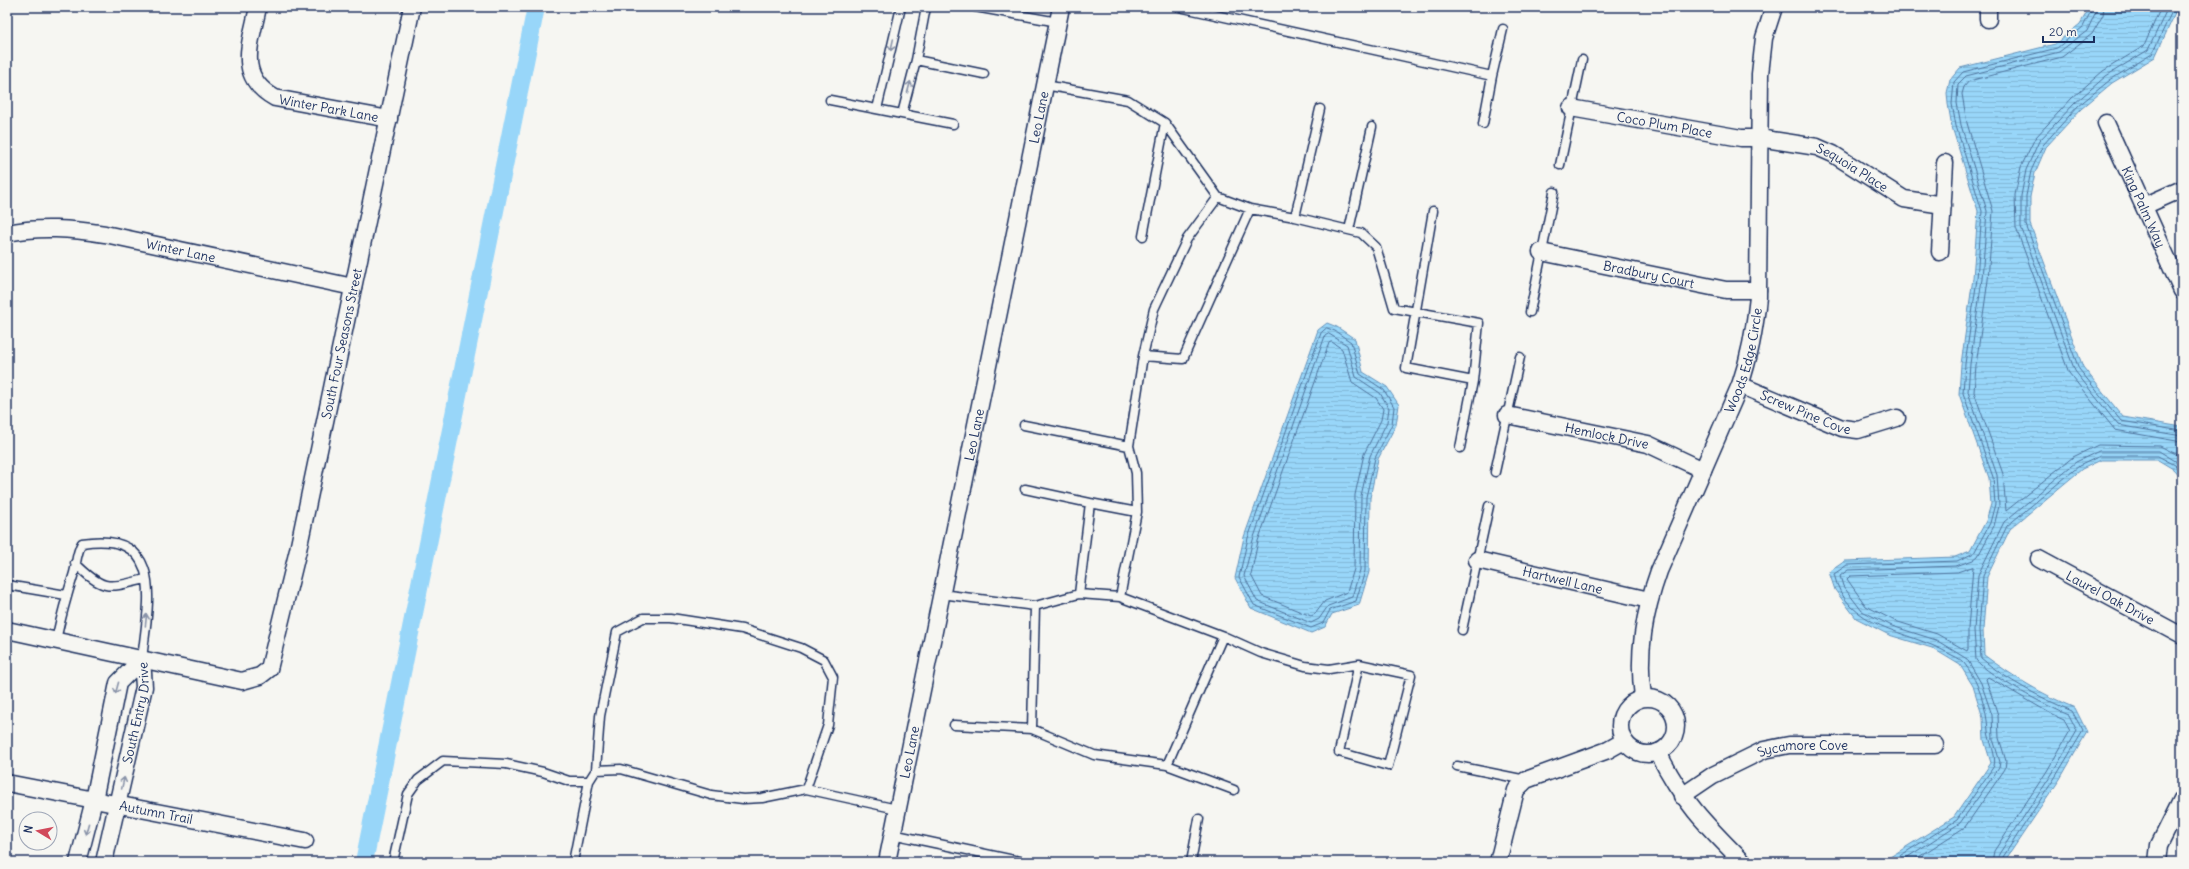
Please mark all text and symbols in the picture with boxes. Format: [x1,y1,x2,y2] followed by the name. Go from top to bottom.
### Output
[2043,18,2094,44] scale bar
[2049,24,2077,39] text: 20 m
[888,38,895,51] one-way arrow
[905,81,913,94] one-way arrow
[278,90,380,125] street label: Winter Park Lane
[1025,90,1052,145] street label: Leo Lane
[1615,108,1714,141] street label: Coco Plum Place
[1814,139,1891,195] street label: Sequoia Place
[2118,164,2170,250] street label: King Palm Way
[144,234,217,266] street label: Winter Lane
[1602,257,1696,292] street label: Bradbury Court
[317,266,366,420] street label: South Four Seasons Street
[1720,307,1765,415] street label: Woods Edge Circle
[1758,386,1852,438] street label: Screw Pine Cove
[960,407,988,462] street label: Leo Lane
[1564,419,1650,452] street label: Hemlock Drive
[1521,562,1604,597] street label: Hartwell Lane
[2063,567,2157,628] street label: Laurel Oak Drive
[142,614,150,627] one-way arrow
[118,661,153,765] street label: South Entry Drive
[113,682,121,695] one-way arrow
[896,725,923,780] street label: Leo Lane
[1754,737,1848,761] street label: Sycamore Cove
[119,777,127,790] one-way arrow
[118,797,194,827] street label: Autumn Trail
[18,811,58,851] north arrow
[83,822,90,835] one-way arrow
[21,824,36,834] text: N

